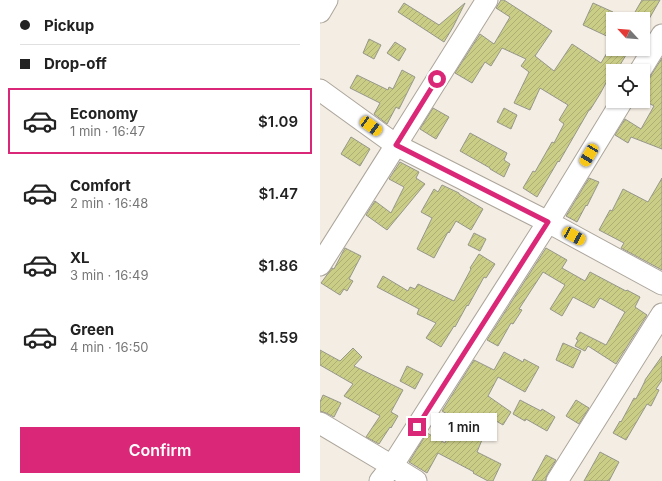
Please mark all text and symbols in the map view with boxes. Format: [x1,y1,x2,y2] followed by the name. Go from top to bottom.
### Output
[606,12,650,56] north arrow
[606,12,650,108] map controls
[44,16,94,35] text: Pickup
[44,54,107,73] text: Drop-off
[606,64,650,108] button: locate
[428,70,446,88] route start
[22,103,58,139] icon: car
[70,104,138,123] text: Economy
[258,112,298,131] text: $1.09
[358,114,384,138] car
[70,123,145,139] text: 1 min · 16:47
[578,142,600,168] car
[22,175,58,211] icon: car
[70,176,131,195] text: Comfort
[258,184,298,203] text: $1.47
[70,195,148,211] text: 2 min · 16:48
[561,225,587,247] car
[22,247,58,283] icon: car
[70,248,90,267] text: XL
[258,256,298,275] text: $1.86
[70,267,149,283] text: 3 min · 16:49
[22,319,58,355] icon: car
[70,320,114,339] text: Green
[258,328,298,347] text: $1.59
[70,339,149,355] text: 4 min · 16:50
[431,413,497,441] callout: 1 min
[408,418,426,436] route end
[448,419,480,435] text: 1 min
[20,427,300,473] button: Confirm

